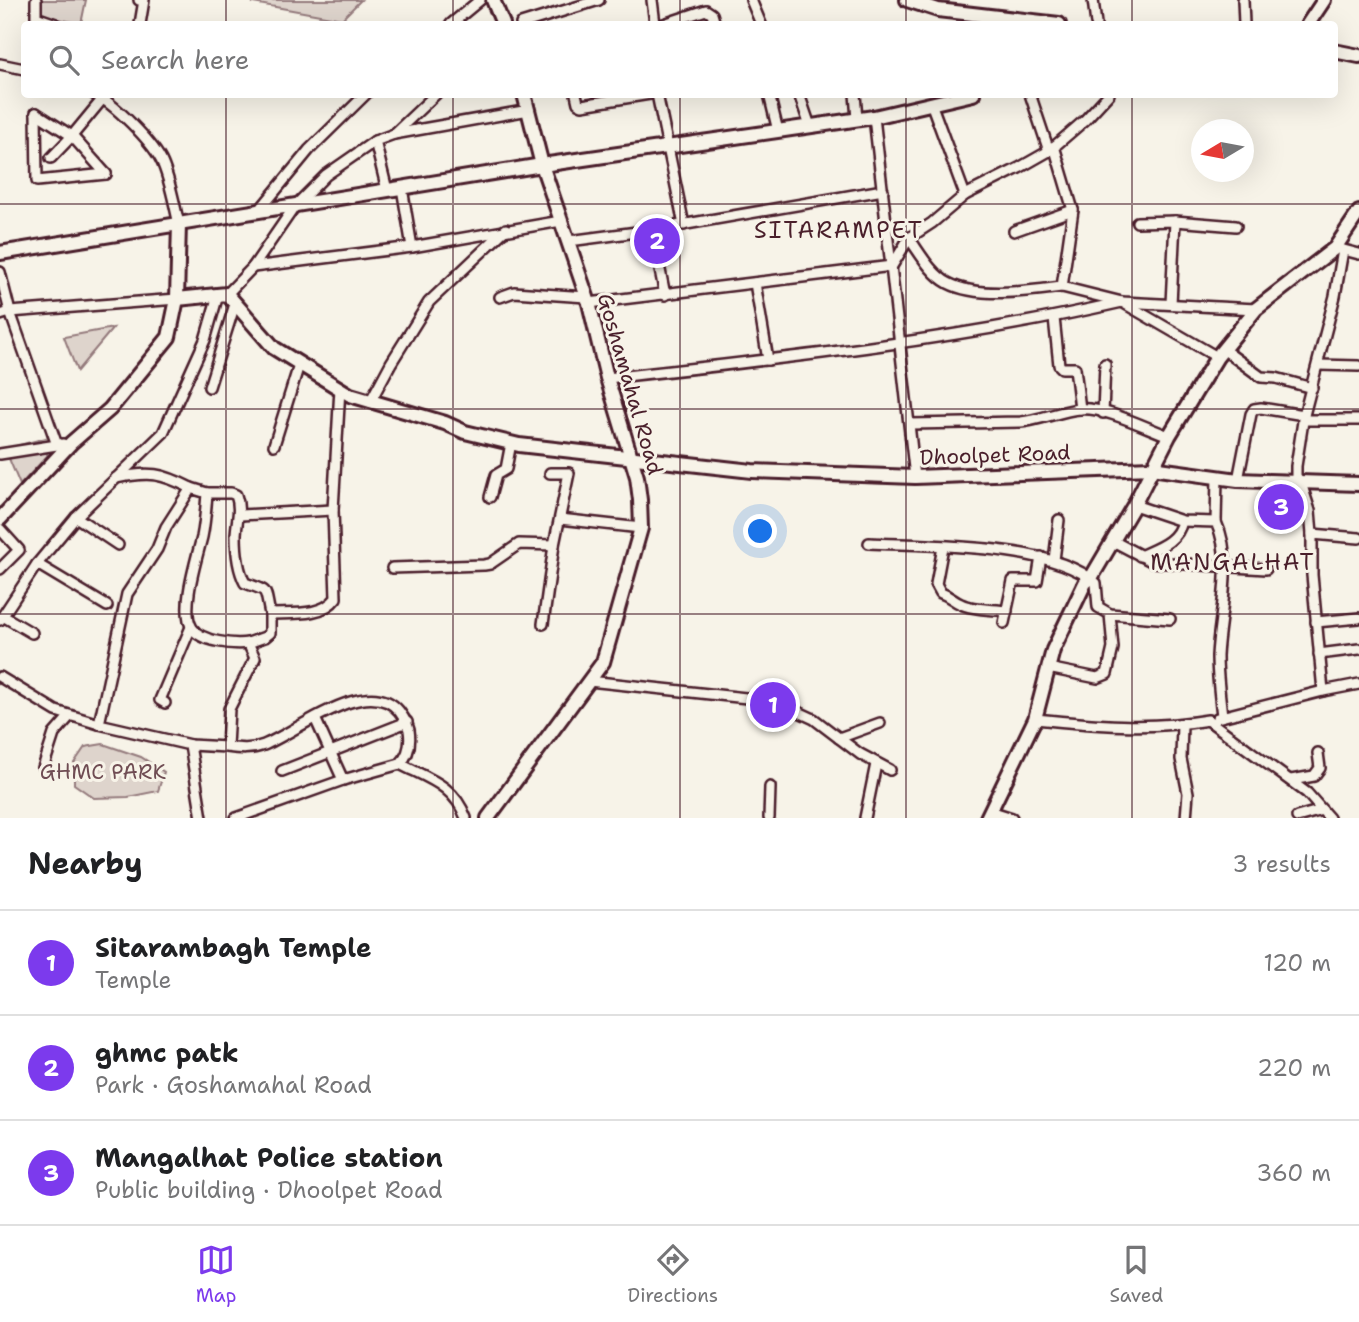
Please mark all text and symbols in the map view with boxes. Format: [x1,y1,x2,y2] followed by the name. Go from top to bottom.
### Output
[21,21,1338,98] search box
[45,41,83,79] icon: search
[101,42,250,77] text: Search here
[1191,119,1254,182] north arrow
[634,215,680,267] pin: 2
[754,215,924,245] district label: SITARAMPET
[591,290,669,478] street label: Goshamahal Road
[919,438,1071,472] street label: Dhoolpet Road
[1258,481,1304,533] pin: 3
[743,514,777,548] your location
[1150,547,1316,577] district label: MANGALHAT
[750,679,796,731] pin: 1
[40,758,167,786] park label: GHMC PARK
[28,843,143,884] text: Nearby
[1232,849,1331,879] text: 3 results
[95,930,372,965] text: Sitarambagh Temple
[46,948,56,978] text: 1
[1263,948,1331,978] text: 120 m
[95,965,172,995] text: Temple
[95,1035,239,1070] text: ghmc patk
[43,1053,59,1083] text: 2
[1257,1053,1331,1083] text: 220 m
[95,1070,372,1100] text: Park · Goshamahal Road
[95,1140,443,1175] text: Mangalhat Police station
[43,1158,59,1188] text: 3
[1256,1158,1331,1188] text: 360 m
[95,1175,443,1205] text: Public building · Dhoolpet Road
[196,1241,236,1308] tab: Map
[628,1241,718,1308] tab: Directions
[1109,1241,1163,1308] tab: Saved

